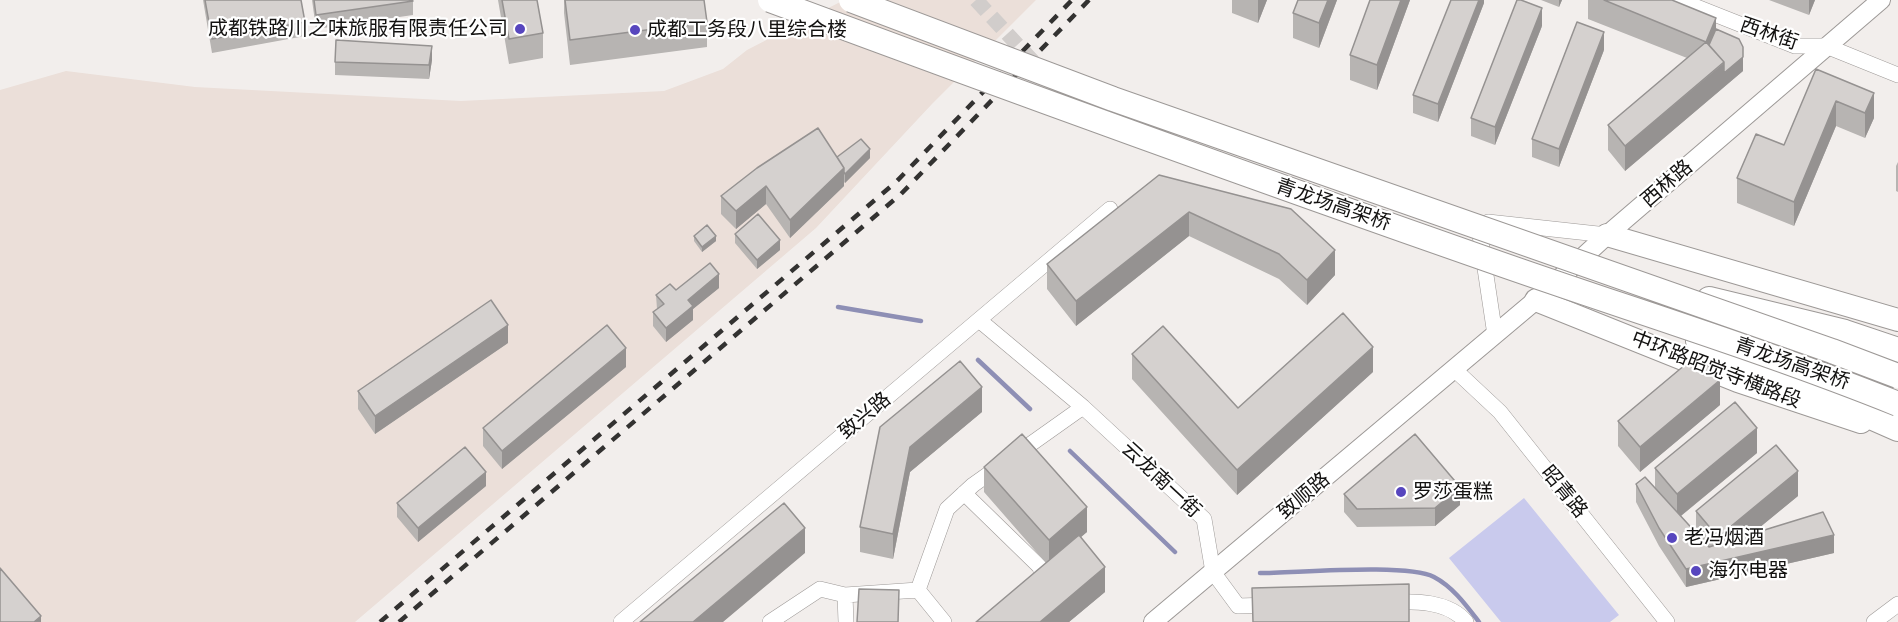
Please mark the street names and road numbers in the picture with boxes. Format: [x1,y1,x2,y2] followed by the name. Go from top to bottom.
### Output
[1737,13,1801,55] street label: 西林街
[1636,155,1698,213] street label: 西林路
[1272,174,1394,236] street label: 青龙场高架桥
[1628,327,1804,413] street label: 中环路昭觉寺横路段
[1731,333,1853,395] street label: 青龙场高架桥
[834,388,896,444] street label: 致兴路
[1116,437,1206,523] street label: 云龙南一街
[1536,461,1592,523] street label: 昭青路
[1273,468,1335,524] street label: 致顺路

